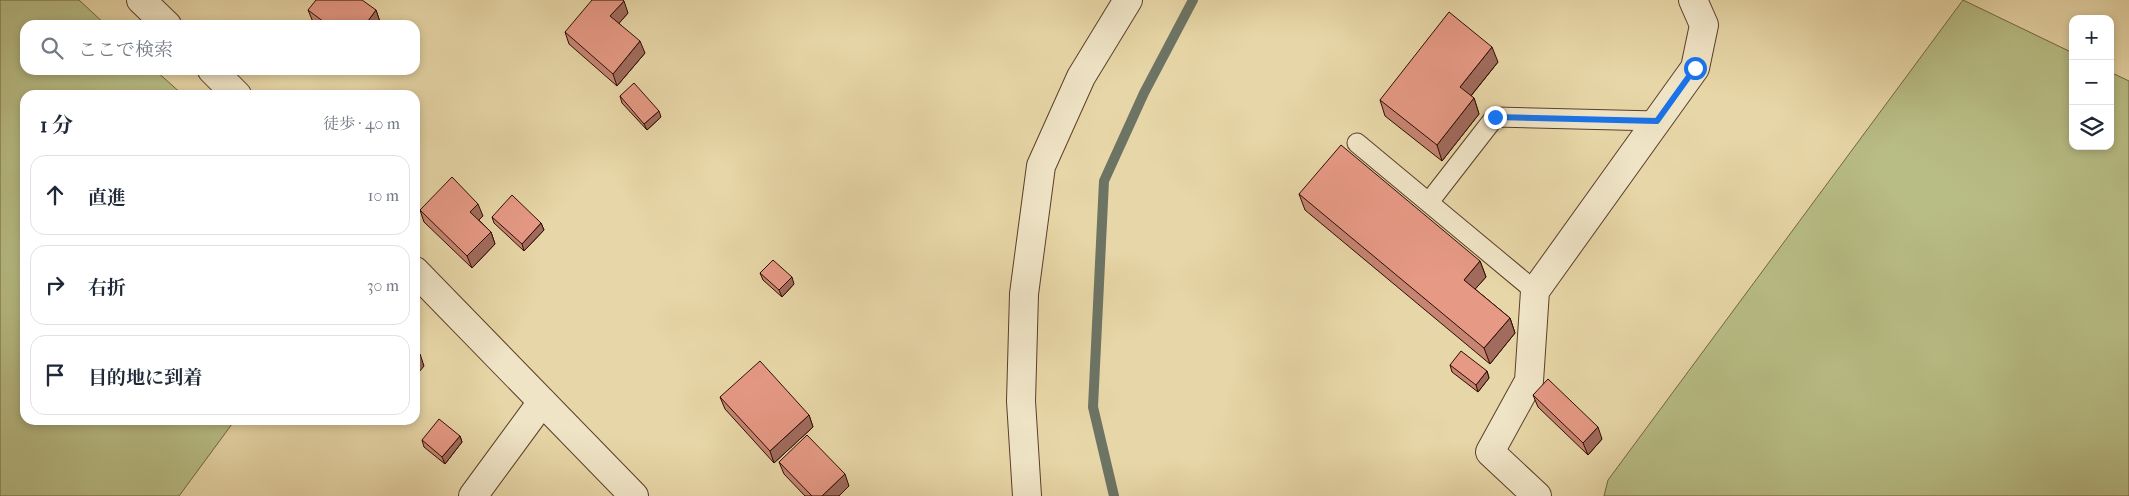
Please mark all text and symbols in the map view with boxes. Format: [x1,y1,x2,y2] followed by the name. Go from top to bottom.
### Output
[2069,15,2114,150] map controls
[2069,15,2114,60] button: +
[20,20,420,75] search box
[38,34,66,62] icon: search
[78,39,173,61] text: ここで検索
[1684,57,1707,80] route start
[2069,60,2114,105] button: −
[2069,105,2114,150] button: layers
[1484,106,1507,129] route end
[40,113,73,137] text: 1 分
[323,114,400,133] text: 徒歩 · 40 m
[41,181,69,209] icon: ahead
[368,186,399,205] text: 10 m
[88,187,126,209] text: 直進
[41,271,69,299] icon: right
[367,276,399,295] text: 30 m
[88,277,126,299] text: 右折
[41,361,69,389] icon: arrive
[88,367,202,389] text: 目的地に到着

